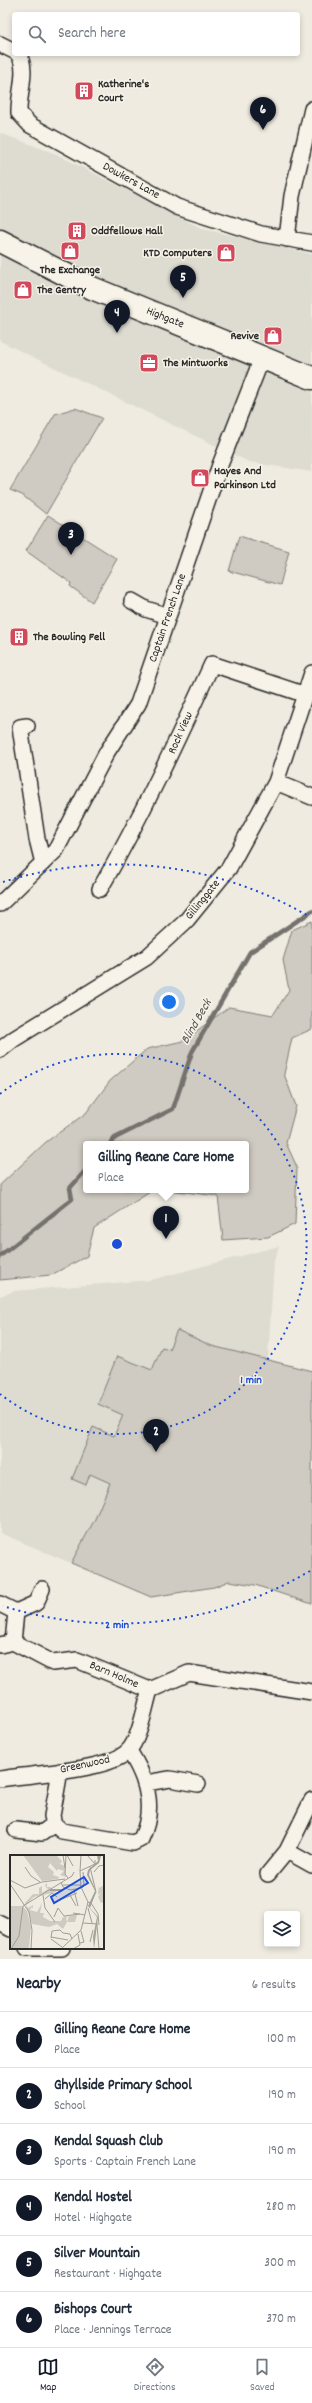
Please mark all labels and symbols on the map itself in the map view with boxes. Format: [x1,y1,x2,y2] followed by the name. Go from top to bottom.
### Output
[98,76,149,107] place label: Katherine's Court
[73,80,95,102] building icon: Katherine's Court
[250,97,276,130] pin: 6
[99,158,163,204] street label: Dowkers Lane
[66,220,88,242] building icon: Oddfellows Hall
[91,223,163,240] place label: Oddfellows Hall
[59,240,81,262] shop icon: The Exchange
[215,242,237,264] shop icon: KTD Computers
[143,245,212,262] place label: KTD Computers
[40,262,101,279] place label: The Exchange
[170,265,196,298] pin: 5
[12,279,34,301] shop icon: The Gentry
[37,282,87,299] place label: The Gentry
[104,300,130,333] pin: 4
[143,303,187,333] street label: Highgate
[262,325,284,347] shop icon: Revive
[230,328,260,345] place label: Revive
[138,352,160,374] office icon: The Mintworks
[163,355,228,372] place label: The Mintworks
[214,463,276,494] place label: Hayes And Parkinson Ltd
[189,467,211,489] shop icon: Hayes And Parkinson Ltd
[58,522,84,555] pin: 3
[145,571,191,665] street label: Captain French Lane
[8,626,30,648] building icon: The Bowling Fell
[33,629,105,646] place label: The Bowling Fell
[164,709,198,757] street label: Rock View
[181,876,225,924] street label: Gillinggate
[159,992,179,1012] your location
[176,995,218,1048] water label: Blind Beck
[153,1206,179,1239] pin: 1
[110,1237,124,1251] centre of rings
[240,1372,262,1389] text: 1 min
[143,1419,169,1452] pin: 2
[105,1617,129,1634] text: 2 min
[87,1657,141,1693] street label: Barn Holme
[58,1751,112,1779] street label: Greenwood
[10,1855,104,1949] inset map

